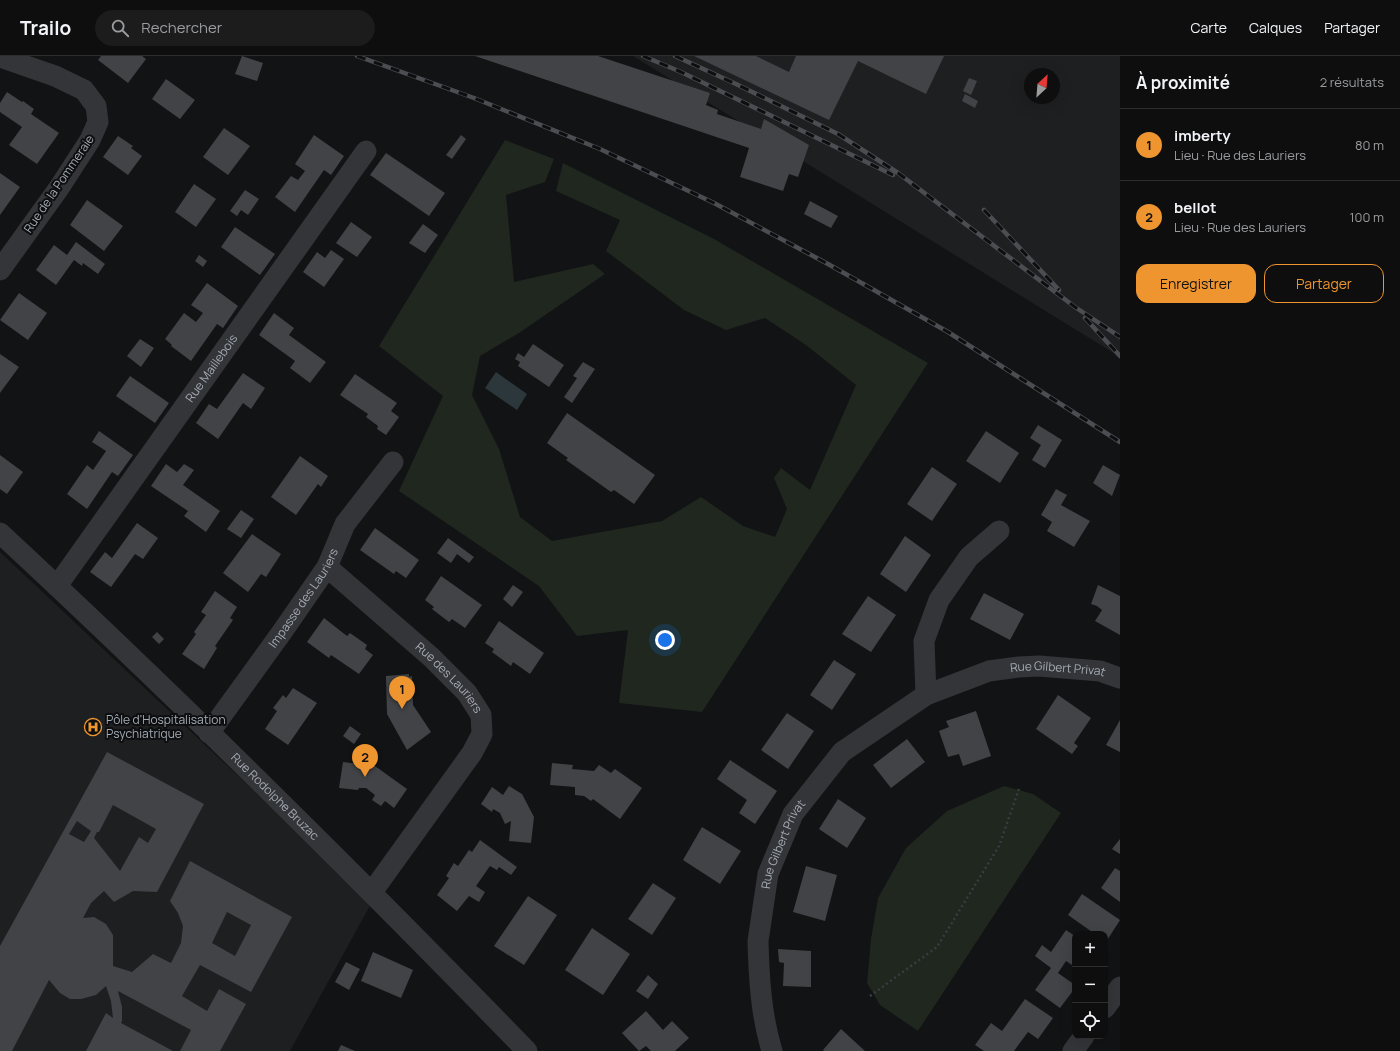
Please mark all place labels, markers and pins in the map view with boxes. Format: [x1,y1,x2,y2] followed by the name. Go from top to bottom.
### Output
[389,676,415,709] pin: 1
[106,711,226,742] place label: Pôle d'Hospitalisation Psychiatrique
[83,717,103,737] hospital icon: Pôle d'Hospitalisation Psychiatrique
[352,744,378,777] pin: 2

